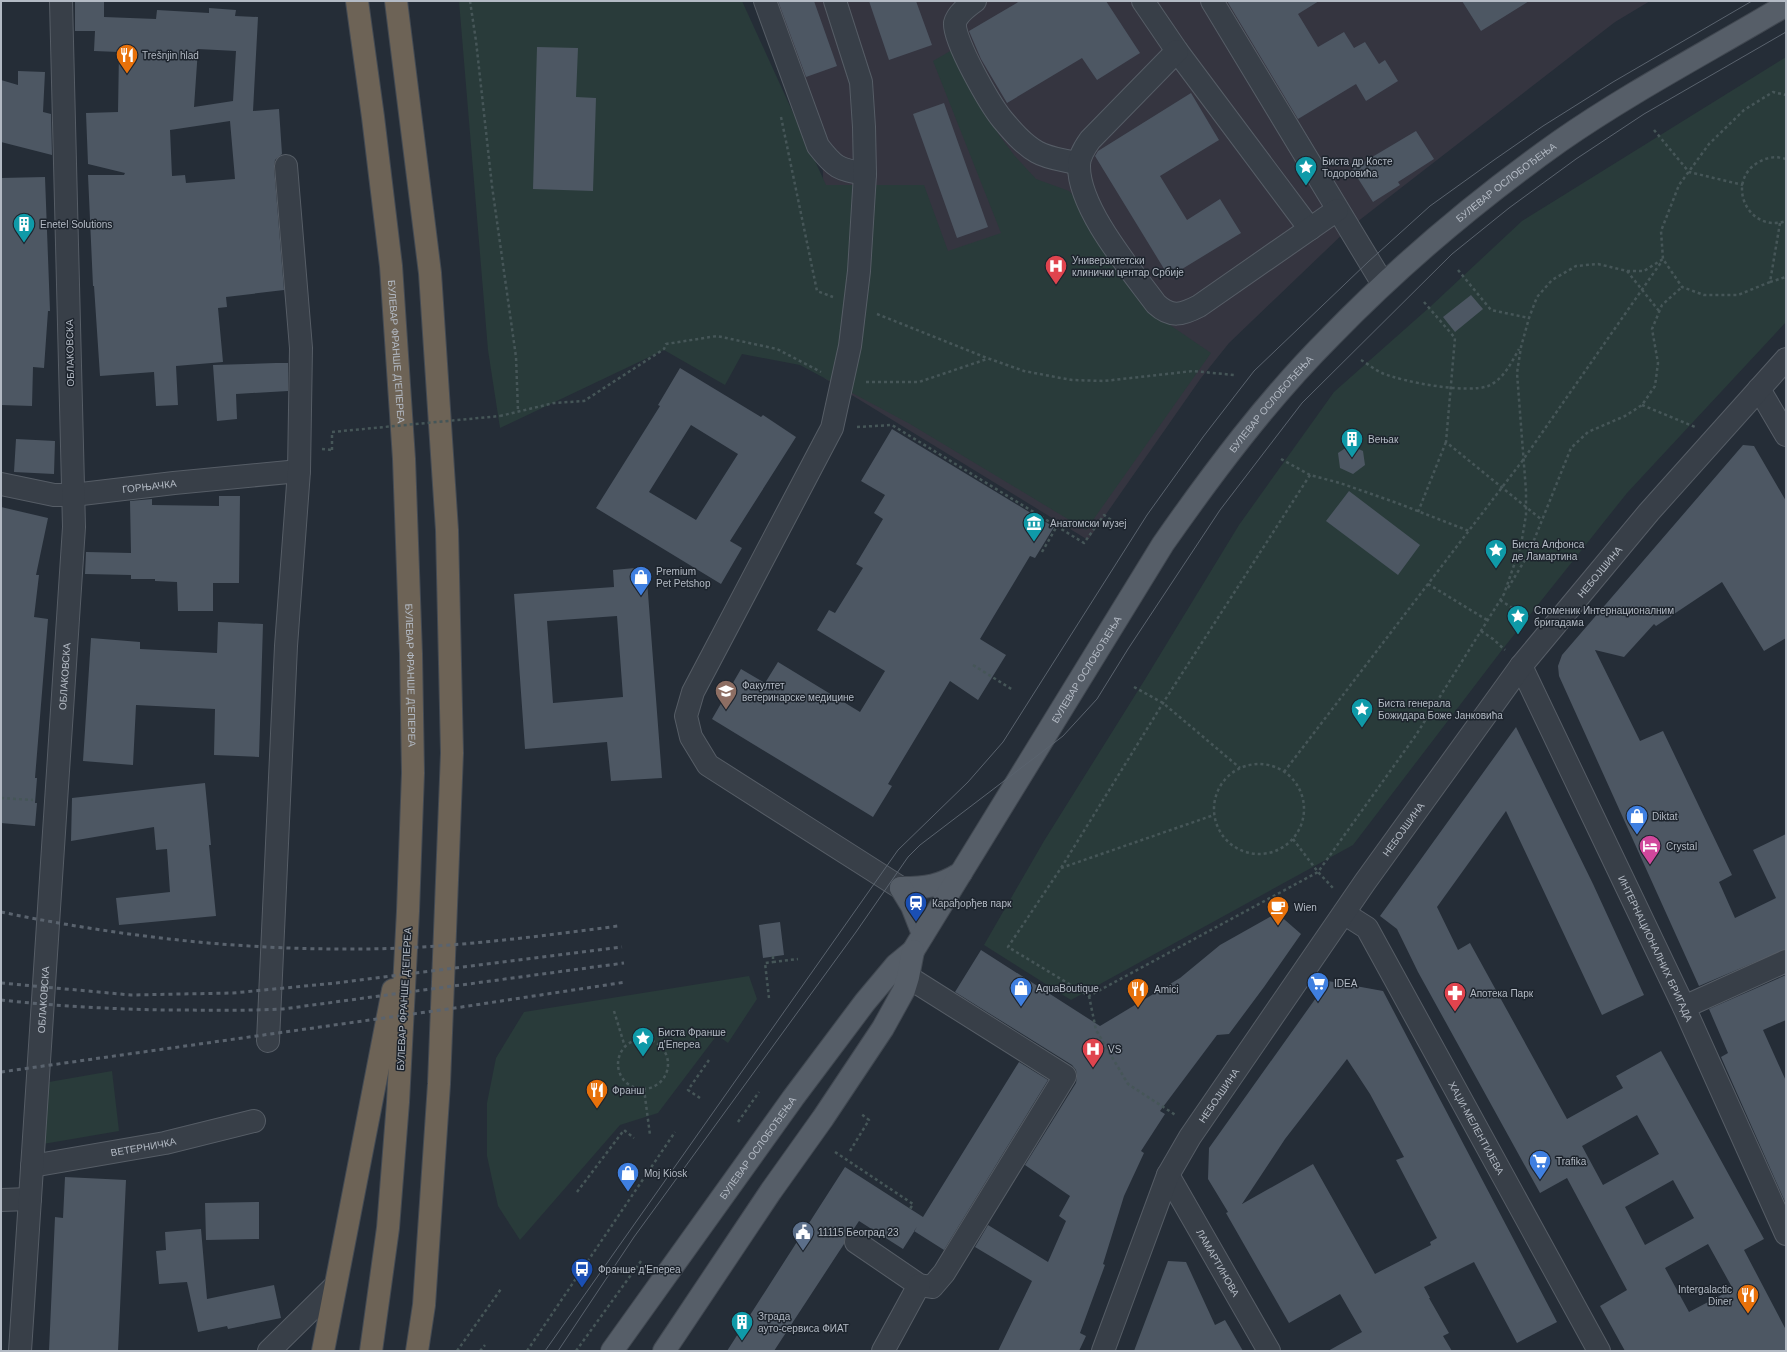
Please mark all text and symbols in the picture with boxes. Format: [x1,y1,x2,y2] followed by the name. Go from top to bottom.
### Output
[114,42,140,75] restaurant icon: Trešnjin hlad
[142,50,199,61] place label: Trešnjin hlad
[1454,140,1558,224] street label: БУЛЕВАР ОСЛОБОЂЕЊА
[1293,154,1319,187] place icon: Биста др Косте Тодоровића
[1322,156,1393,179] place label: Биста др Косте Тодоровића
[11,211,37,244] building icon: Enetel Solutions
[40,219,112,230] place label: Enetel Solutions
[1043,253,1069,286] hospital icon: Универзитетски клинички центар Србије
[1072,255,1184,278] place label: Универзитетски клинички центар Србије
[386,280,407,424] street label: БУЛЕВАР ФРАНШЕ Д'ЕПЕРЕА
[64,319,76,387] street label: ОБЛАКОВСКА
[1227,353,1315,454] street label: БУЛЕВАР ОСЛОБОЂЕЊА
[1339,426,1365,459] building icon: Вењак
[1368,434,1399,445] place label: Вењак
[122,477,177,495] street label: ГОРЊАЧКА
[1021,510,1047,543] museum icon: Анатомски музеј
[1050,518,1126,529] place label: Анатомски музеј
[1483,537,1509,570] place icon: Биста Алфонса де Ламартина
[1512,539,1585,562] place label: Биста Алфонса де Ламартина
[1575,543,1624,599] street label: НЕБОЈШИНА
[628,564,654,597] shop icon: Premium Pet Petshop
[656,566,711,589] place label: Premium Pet Petshop
[404,603,418,747] street label: БУЛЕВАР ФРАНШЕ Д'ЕПЕРЕА
[1505,603,1531,636] place icon: Споменик Интернационалним бригадама
[1534,605,1674,628] place label: Споменик Интернационалним бригадама
[1049,614,1123,725] street label: БУЛЕВАР ОСЛОБОЂЕЊА
[57,642,72,710] street label: ОБЛАКОВСКА
[713,678,739,711] school or university icon: Факултет ветеринарске медицине
[742,680,855,703] place label: Факултет ветеринарске медицине
[1349,696,1375,729] place icon: Биста генерала Божидара Боже Јанковића
[1378,698,1503,721] place label: Биста генерала Божидара Боже Јанковића
[1380,800,1426,858] street label: НЕБОЈШИНА
[1624,803,1650,836] shop icon: Diktat
[1652,811,1678,822] place label: Diktat
[1637,833,1663,866] hotel icon: Crystal
[1666,841,1697,852] place label: Crystal
[1616,874,1695,1023] street label: ИНТЕРНАЦИОНАЛНИХ БРИГАДА
[903,890,929,923] station icon: Карађорђев парк
[1265,894,1291,927] cafe icon: Wien
[932,898,1012,909] place label: Карађорђев парк
[1294,902,1317,913] place label: Wien
[395,927,413,1071] street label: БУЛЕВАР ФРАНШЕ Д'ЕПЕРЕА
[35,966,51,1034] street label: ОБЛАКОВСКА
[1305,970,1331,1003] supermarket icon: IDEA
[1008,975,1034,1008] shop icon: AquaBoutique
[1125,976,1151,1009] restaurant icon: Amici
[1334,978,1358,989] place label: IDEA
[1442,980,1468,1013] pharmacy icon: Апотека Парк
[1036,983,1099,994] place label: AquaBoutique
[1154,984,1178,995] place label: Amici
[1470,988,1534,999] place label: Апотека Парк
[630,1025,656,1058] place icon: Биста Франше д'Епереа
[658,1027,726,1050] place label: Биста Франше д'Епереа
[1080,1036,1106,1069] hospital icon: VS
[1108,1044,1122,1055] place label: VS
[1196,1066,1241,1125] street label: НЕБОЈШИНА
[584,1077,610,1110] restaurant icon: Франш
[1447,1079,1507,1177] street label: ХАЏИ-МЕЛЕНТИЈЕВА
[612,1085,644,1096] place label: Франш
[717,1094,798,1201] street label: БУЛЕВАР ОСЛОБОЂЕЊА
[110,1135,178,1158] street label: ВЕТЕРНИЧКА
[1527,1148,1553,1181] supermarket icon: Trafika
[1556,1156,1587,1167] place label: Trafika
[615,1160,641,1193] shop icon: Moj Kiosk
[644,1168,688,1179] place label: Moj Kiosk
[790,1219,816,1252] public building icon: 11115 Београд 23
[818,1227,899,1238] place label: 11115 Београд 23
[1195,1227,1242,1299] street label: ЛАМАРТИНОВА
[569,1256,595,1289] bus stop icon: Франше д'Епереа
[598,1264,681,1275] place label: Франше д'Епереа
[1735,1282,1761,1315] restaurant icon: Intergalactic Diner
[1678,1284,1733,1307] place label: Intergalactic Diner
[729,1309,755,1342] building icon: Зграда ауто-сервиса ФИАТ
[758,1311,849,1334] place label: Зграда ауто-сервиса ФИАТ

